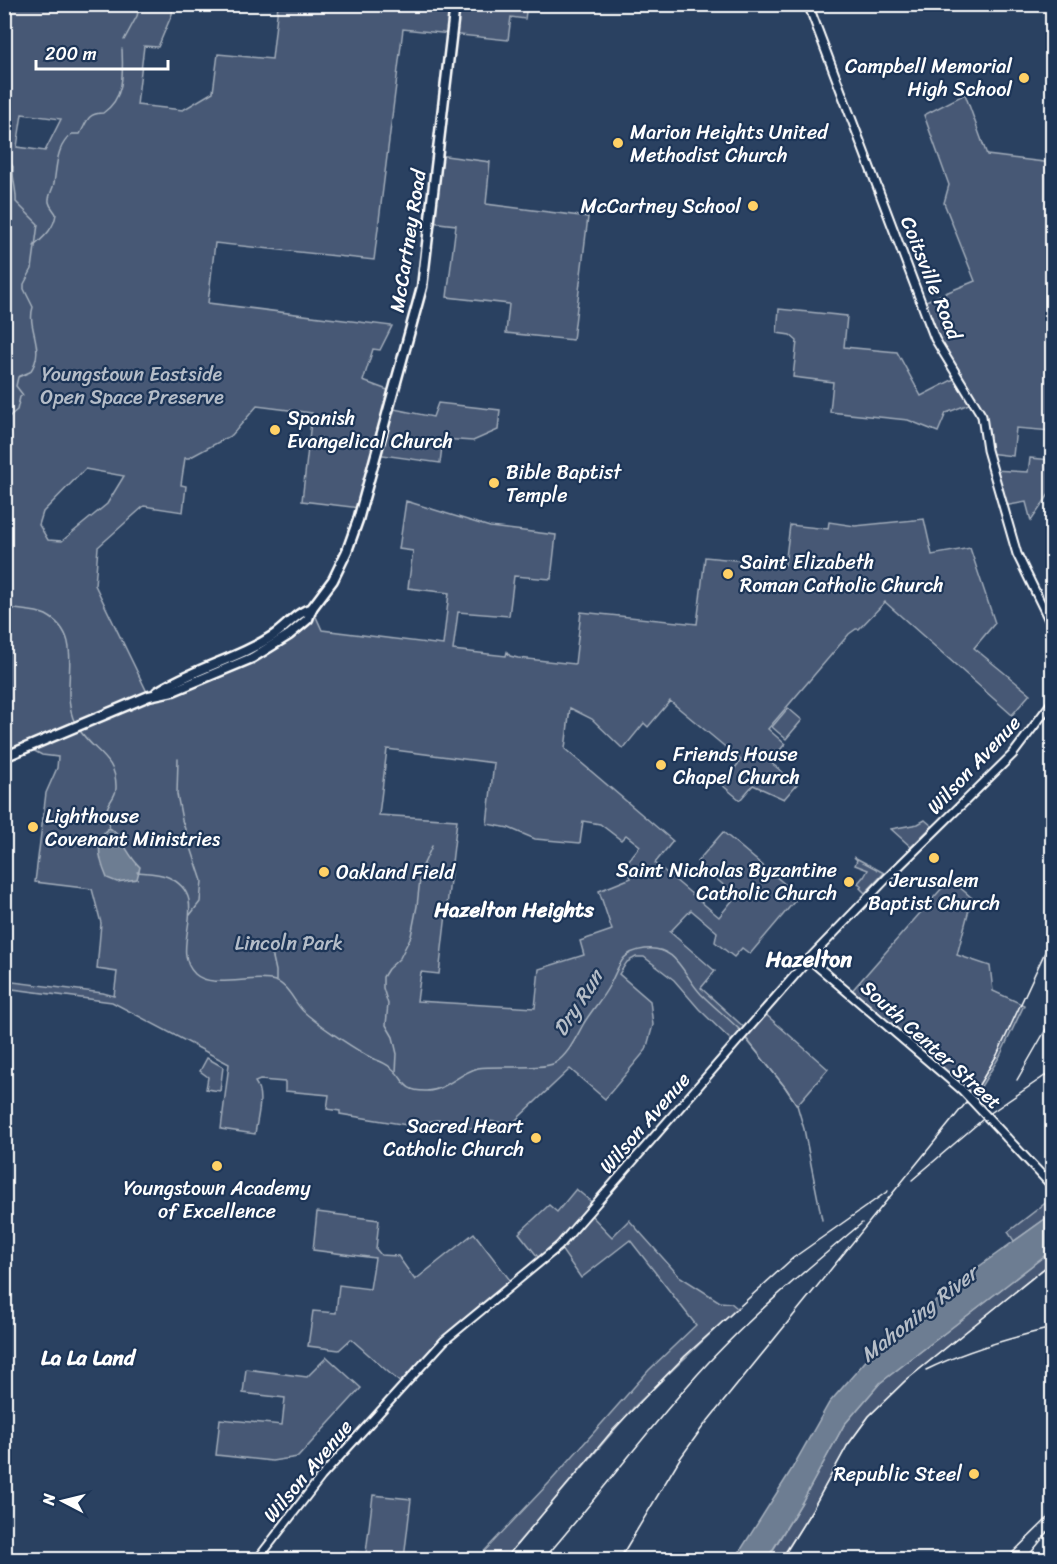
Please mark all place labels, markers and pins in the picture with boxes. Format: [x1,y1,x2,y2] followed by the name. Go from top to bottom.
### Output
[845,49,1013,107] place label: Campbell Memorial High School
[1017,71,1031,85] marker: Campbell Memorial High School
[630,115,829,173] place label: Marion Heights United Methodist Church
[611,136,625,150] marker: Marion Heights United Methodist Church
[581,189,742,224] place label: McCartney School
[746,199,760,213] marker: McCartney School
[287,401,453,459] place label: Spanish Evangelical Church
[268,423,282,437] marker: Spanish Evangelical Church
[506,455,622,513] place label: Bible Baptist Temple
[487,476,501,490] marker: Bible Baptist Temple
[740,545,944,603] place label: Saint Elizabeth Roman Catholic Church
[721,567,735,581] marker: Saint Elizabeth Roman Catholic Church
[673,737,800,795] place label: Friends House Chapel Church
[654,758,668,772] marker: Friends House Chapel Church
[45,799,221,857] place label: Lighthouse Covenant Ministries
[26,820,40,834] marker: Lighthouse Covenant Ministries
[927,851,941,865] marker: Jerusalem Baptist Church
[616,853,837,911] place label: Saint Nicholas Byzantine Catholic Church
[336,855,456,890] place label: Oakland Field
[868,863,1000,921] place label: Jerusalem Baptist Church
[317,865,331,879] marker: Oakland Field
[842,875,856,889] marker: Saint Nicholas Byzantine Catholic Church
[383,1109,524,1167] place label: Sacred Heart Catholic Church
[529,1131,543,1145] marker: Sacred Heart Catholic Church
[210,1159,224,1173] marker: Youngstown Academy of Excellence
[123,1171,311,1229] place label: Youngstown Academy of Excellence
[834,1457,962,1492] place label: Republic Steel
[967,1467,981,1481] marker: Republic Steel

